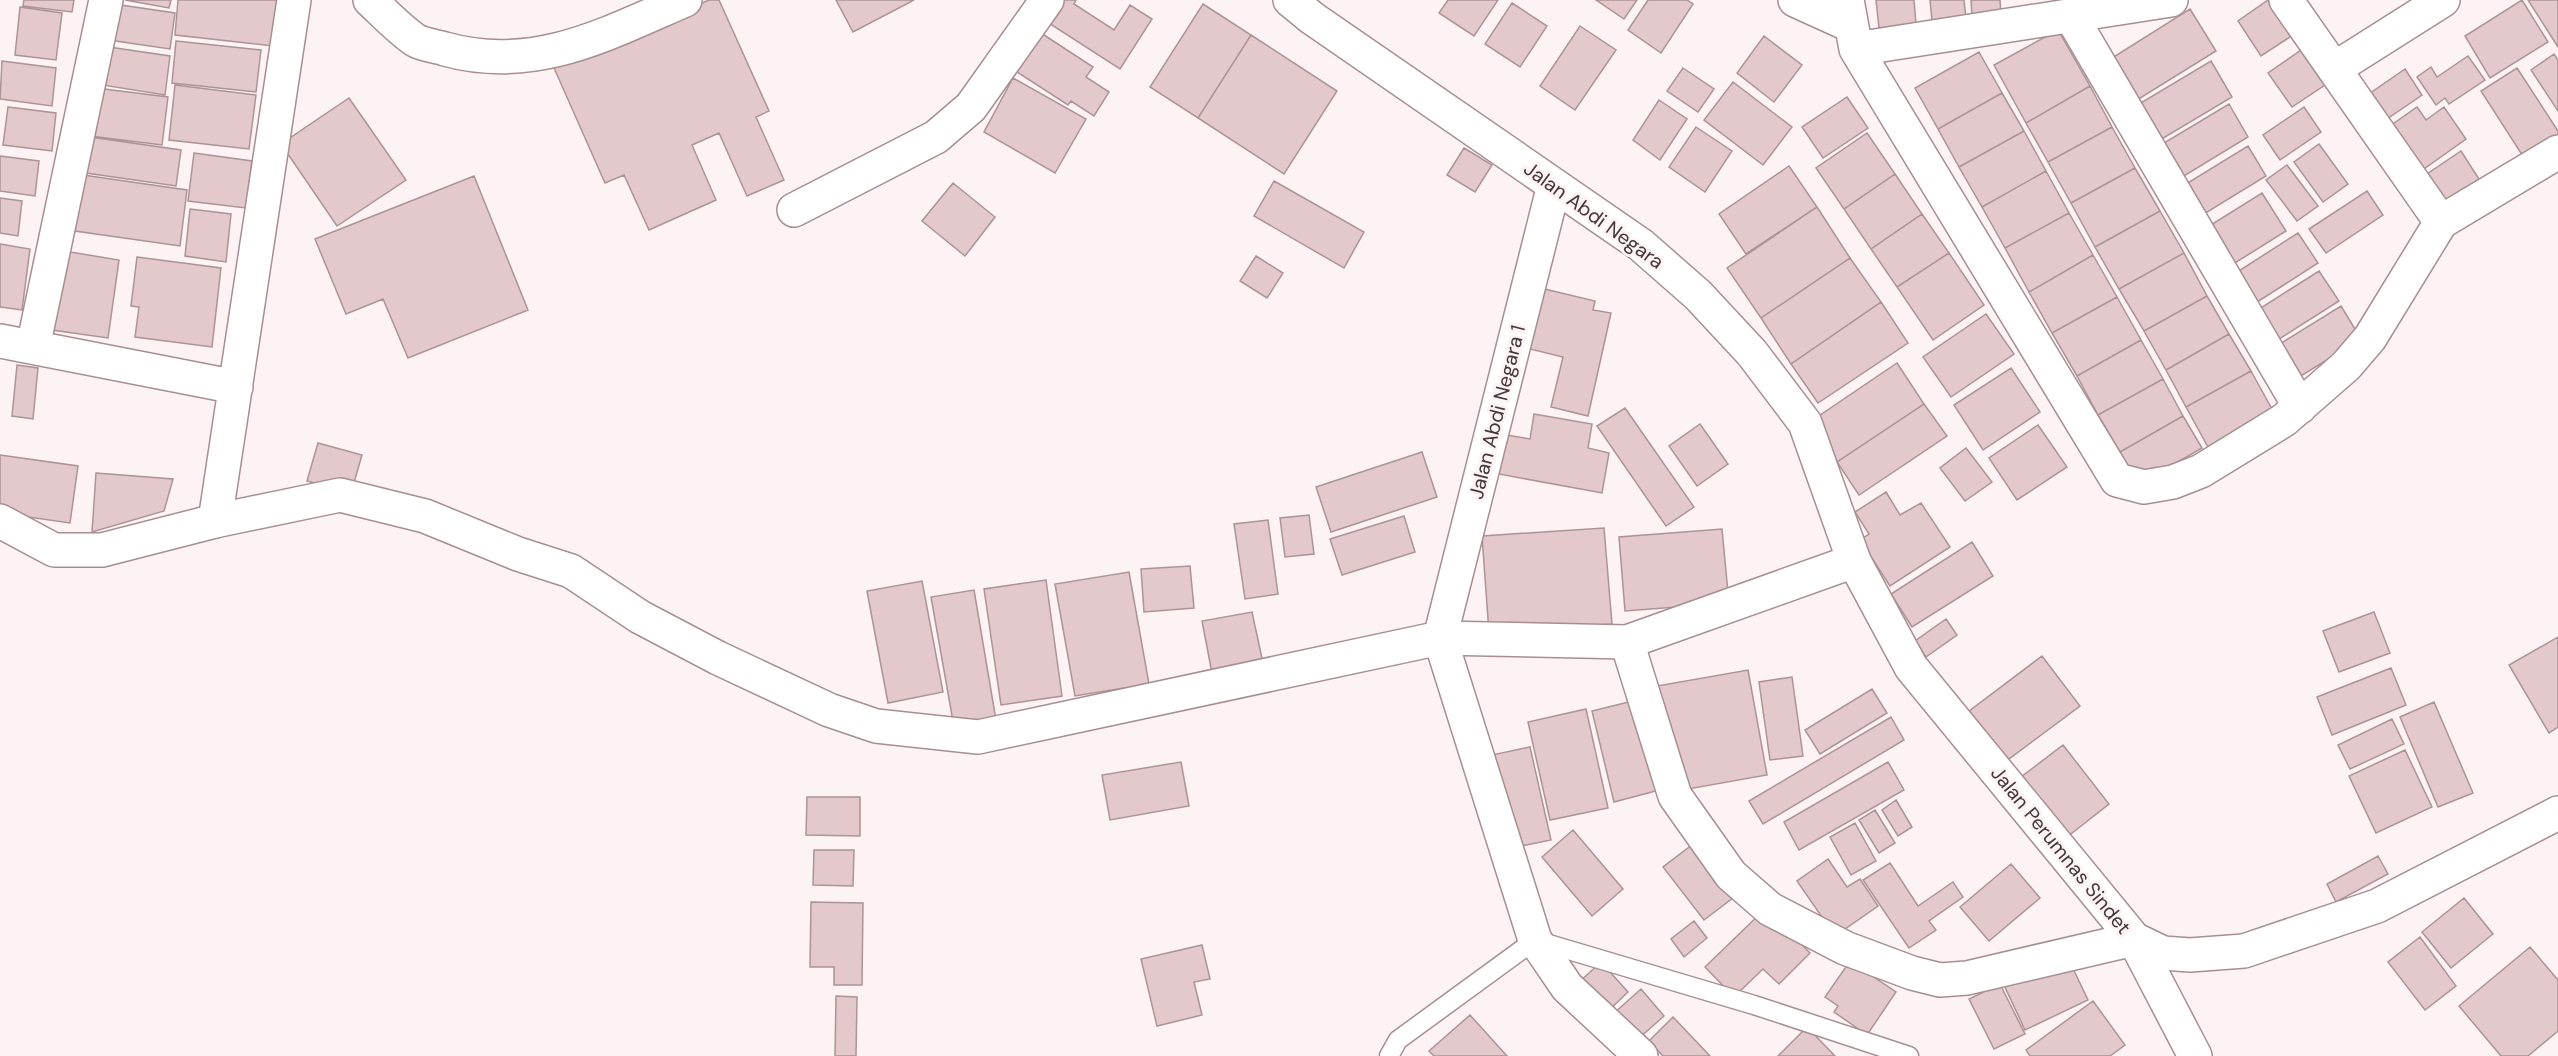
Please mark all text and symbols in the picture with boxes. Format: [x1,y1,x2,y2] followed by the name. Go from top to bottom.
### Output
[1519,155,1669,275] street label: Jalan Abdi Negara
[1463,322,1531,502] street label: Jalan Abdi Negara 1
[1985,761,2137,940] street label: Jalan Perumnas Sindet

